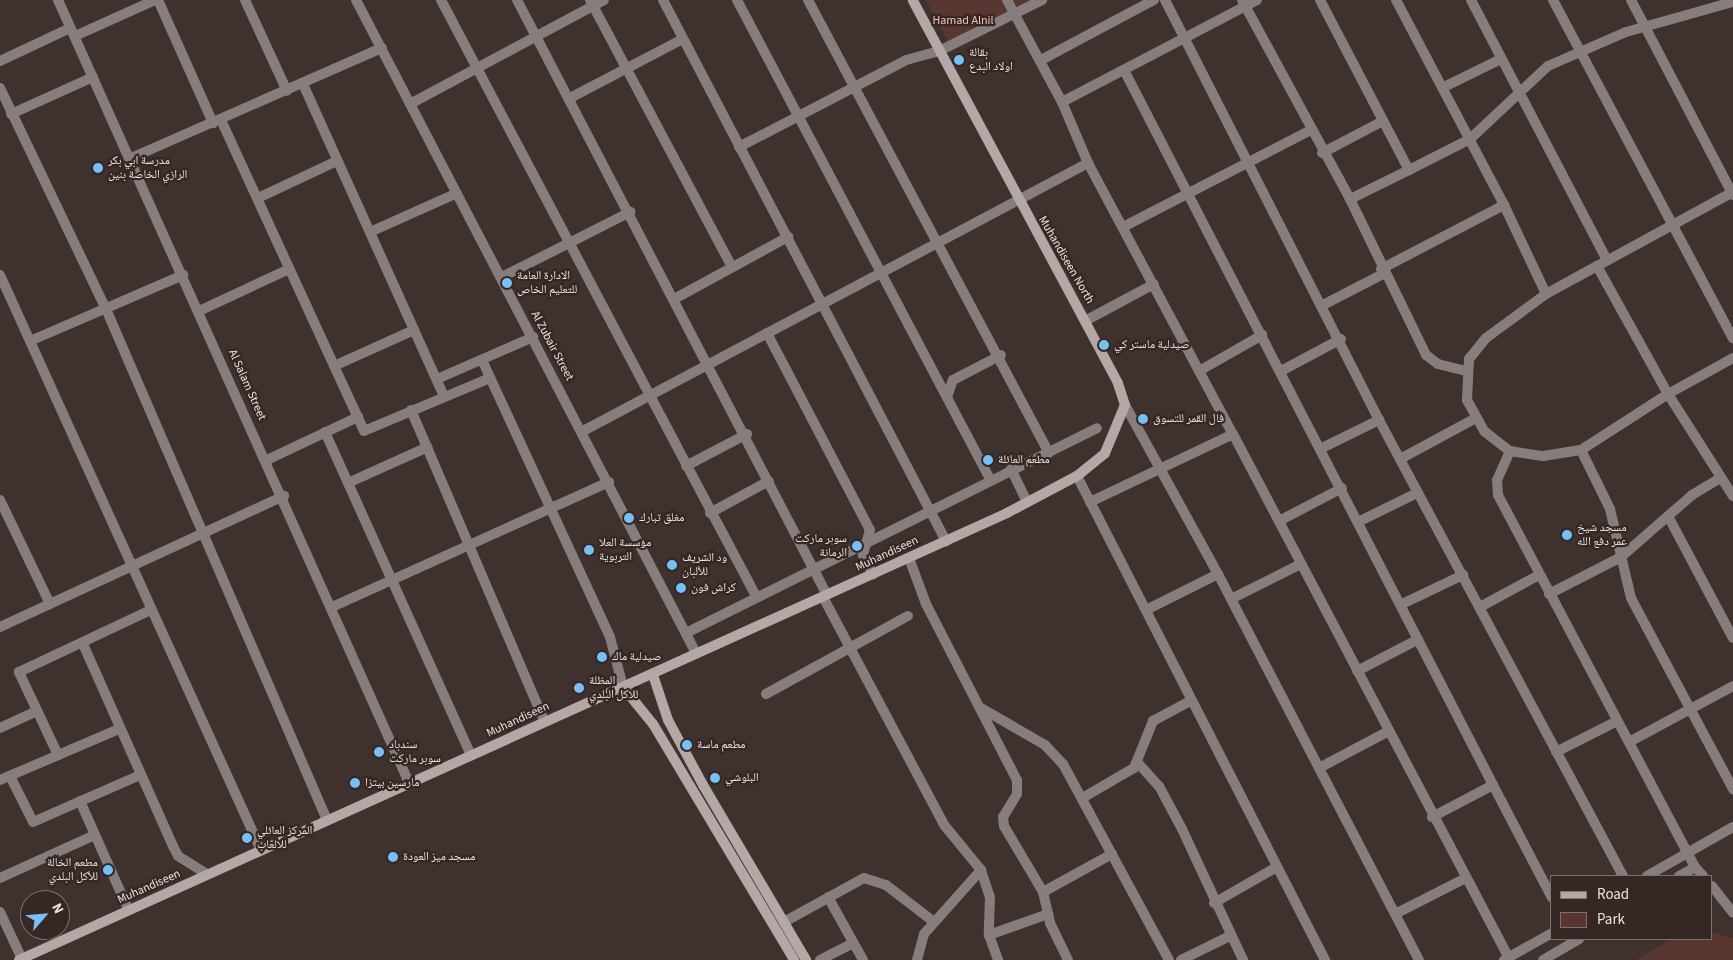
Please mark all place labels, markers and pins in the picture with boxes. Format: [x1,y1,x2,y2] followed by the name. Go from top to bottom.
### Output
[969,46,1013,74] place label: بقالة اولاد البدع
[953,54,965,66] marker: بقالة اولاد البدع
[108,154,187,182] place label: مدرسة ابي بكر الرازي الخاصة بنين
[92,162,104,174] marker: مدرسة ابي بكر الرازي الخاصة بنين
[517,269,577,297] place label: الادارة العامة للتعليم الخاص
[501,277,513,289] marker: الادارة العامة للتعليم الخاص
[1114,338,1189,352] place label: صيدلية ماستر كي
[1098,339,1110,351] marker: صيدلية ماستر كي
[1153,412,1224,426] place label: فال القمر للتسوق
[1137,413,1149,425] marker: فال القمر للتسوق
[998,453,1050,467] place label: مطعم العائلة
[982,454,994,466] marker: مطعم العائلة
[639,511,684,525] place label: مغلق تبارك
[623,512,635,524] marker: مغلق تبارك
[1577,521,1627,549] place label: مسجد شيخ عمر دفع الله
[1561,529,1573,541] marker: مسجد شيخ عمر دفع الله
[795,532,847,560] place label: سوبر ماركت الرمانة
[599,536,651,564] place label: مؤسسة العلا التربوية
[851,540,863,552] marker: سوبر ماركت الرمانة
[583,544,595,556] marker: مؤسسة العلا التربوية
[682,551,727,579] place label: ود الشريف للألبان
[666,559,678,571] marker: ود الشريف للألبان
[691,581,736,595] place label: كراش فون
[675,582,687,594] marker: كراش فون
[612,650,661,664] place label: صيدلية ماك
[596,651,608,663] marker: صيدلية ماك
[589,674,638,702] place label: المظلة للاكل البلدي
[573,682,585,694] marker: المظلة للاكل البلدي
[389,738,441,766] place label: سندباد سوبر ماركت
[697,738,746,752] place label: مطعم ماسة
[681,739,693,751] marker: مطعم ماسة
[373,746,385,758] marker: سندباد سوبر ماركت
[725,771,759,785] place label: البلوشي
[709,772,721,784] marker: البلوشي
[365,776,419,790] place label: مارسين بيتزا
[349,777,361,789] marker: مارسين بيتزا
[257,824,312,852] place label: المركز العائلي للالعاب
[241,832,253,844] marker: المركز العائلي للالعاب
[403,850,475,864] place label: مسجد ميز العودة
[387,851,399,863] marker: مسجد ميز العودة
[47,856,98,884] place label: مطعم الخالة للأكل البلدي
[102,864,114,876] marker: مطعم الخالة للأكل البلدي

